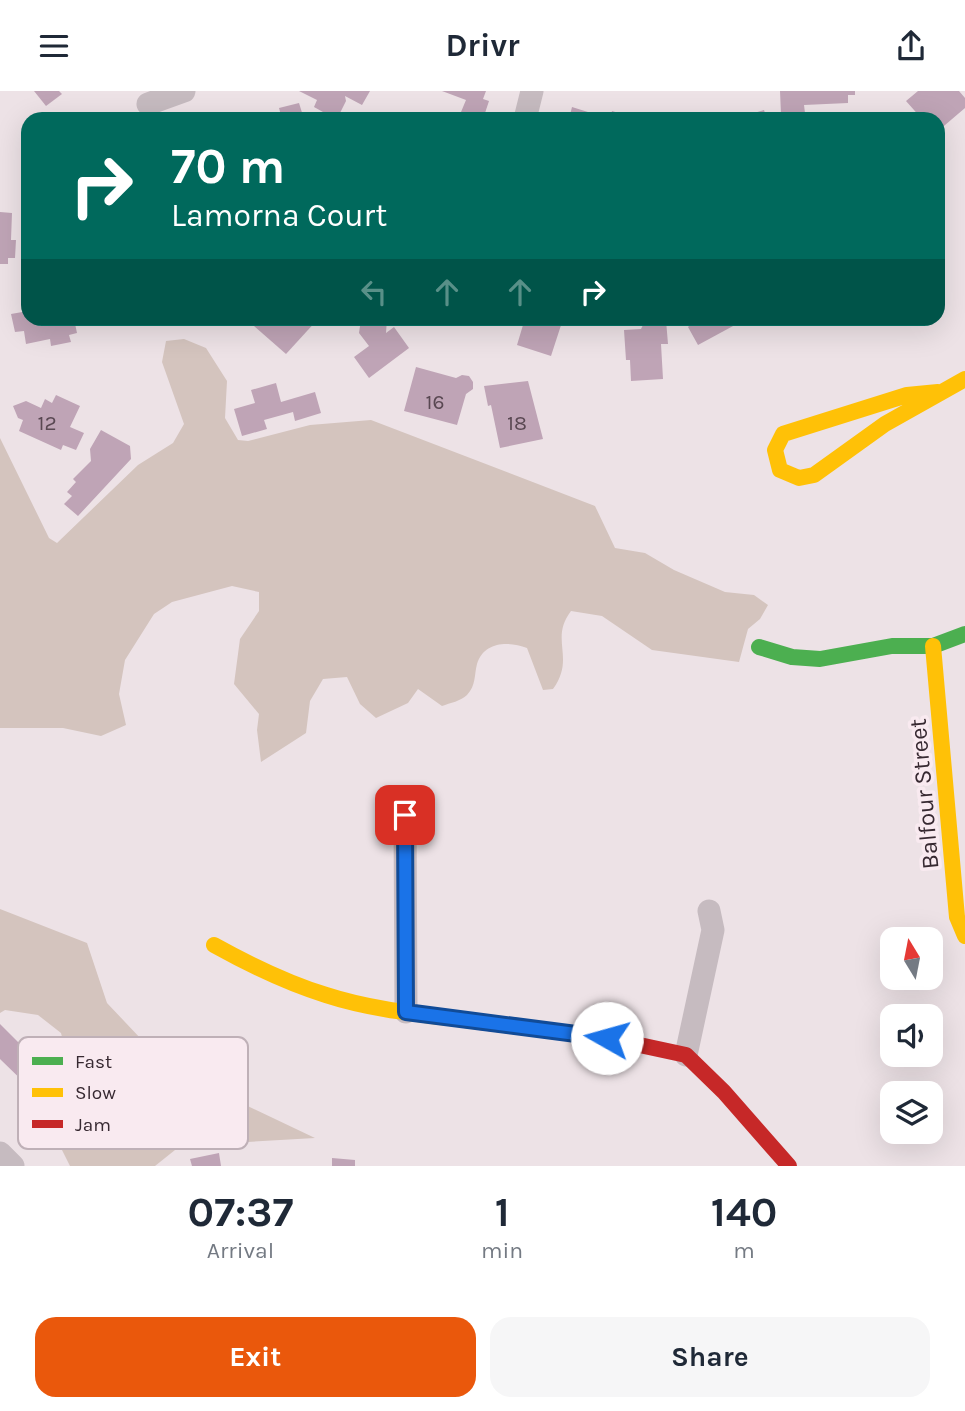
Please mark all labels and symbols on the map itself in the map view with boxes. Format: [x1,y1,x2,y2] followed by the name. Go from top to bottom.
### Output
[426,390,444,414] house number: 16
[37,411,57,435] house number: 12
[507,411,527,435] house number: 18
[903,718,945,870] street label: Balfour Street
[375,785,435,845] pin
[880,927,943,991] north arrow
[570,1001,644,1075] position arrow
[18,1037,248,1149] legend
[75,1051,112,1073] text: Fast
[75,1082,116,1104] text: Slow
[75,1114,111,1136] text: Jam

